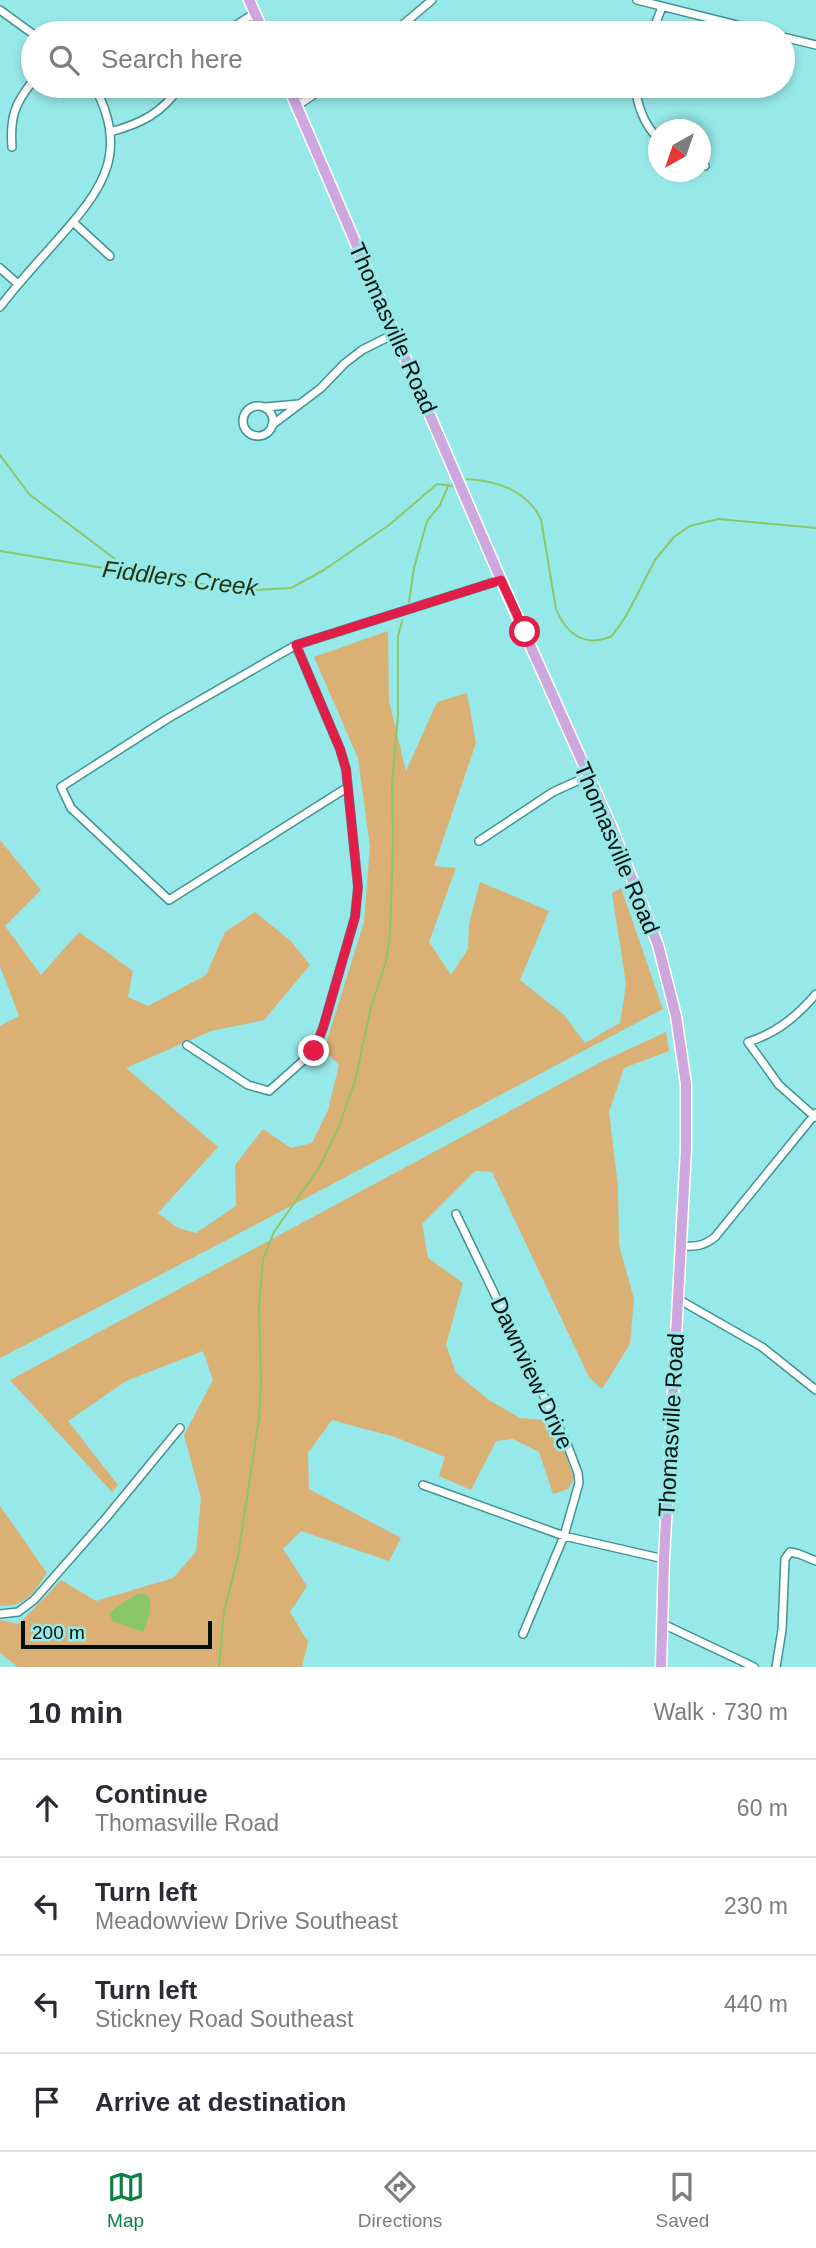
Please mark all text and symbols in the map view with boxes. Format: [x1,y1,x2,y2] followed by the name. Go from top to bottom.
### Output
[21,21,795,98] search box
[45,41,83,79] icon: search
[101,44,243,74] text: Search here
[648,119,711,182] north arrow
[344,239,442,417] street label: Thomasville Road
[101,555,261,601] water label: Fiddlers Creek
[509,616,540,647] route start
[569,758,665,938] street label: Thomasville Road
[298,1035,329,1066] route end
[485,1293,579,1453] street label: Dawnview Drive
[653,1332,689,1518] street label: Thomasville Road
[21,1618,212,1650] scale bar
[32,1622,85,1643] text: 200 m
[28,1696,123,1729] text: 10 min
[653,1699,788,1725] text: Walk · 730 m
[95,1779,208,1809] text: Continue
[28,1789,66,1827] icon: ahead
[737,1795,788,1821] text: 60 m
[95,1810,279,1836] text: Thomasville Road
[95,1877,197,1907] text: Turn left
[28,1887,66,1925] icon: left
[724,1893,788,1919] text: 230 m
[95,1908,398,1934] text: Meadowview Drive Southeast
[95,1975,197,2005] text: Turn left
[28,1985,66,2023] icon: left
[724,1991,788,2017] text: 440 m
[95,2006,353,2032] text: Stickney Road Southeast
[28,2083,66,2121] icon: arrive
[95,2087,346,2117] text: Arrive at destination
[107,2168,145,2232] tab: Map
[358,2168,442,2232] tab: Directions
[655,2168,709,2232] tab: Saved

